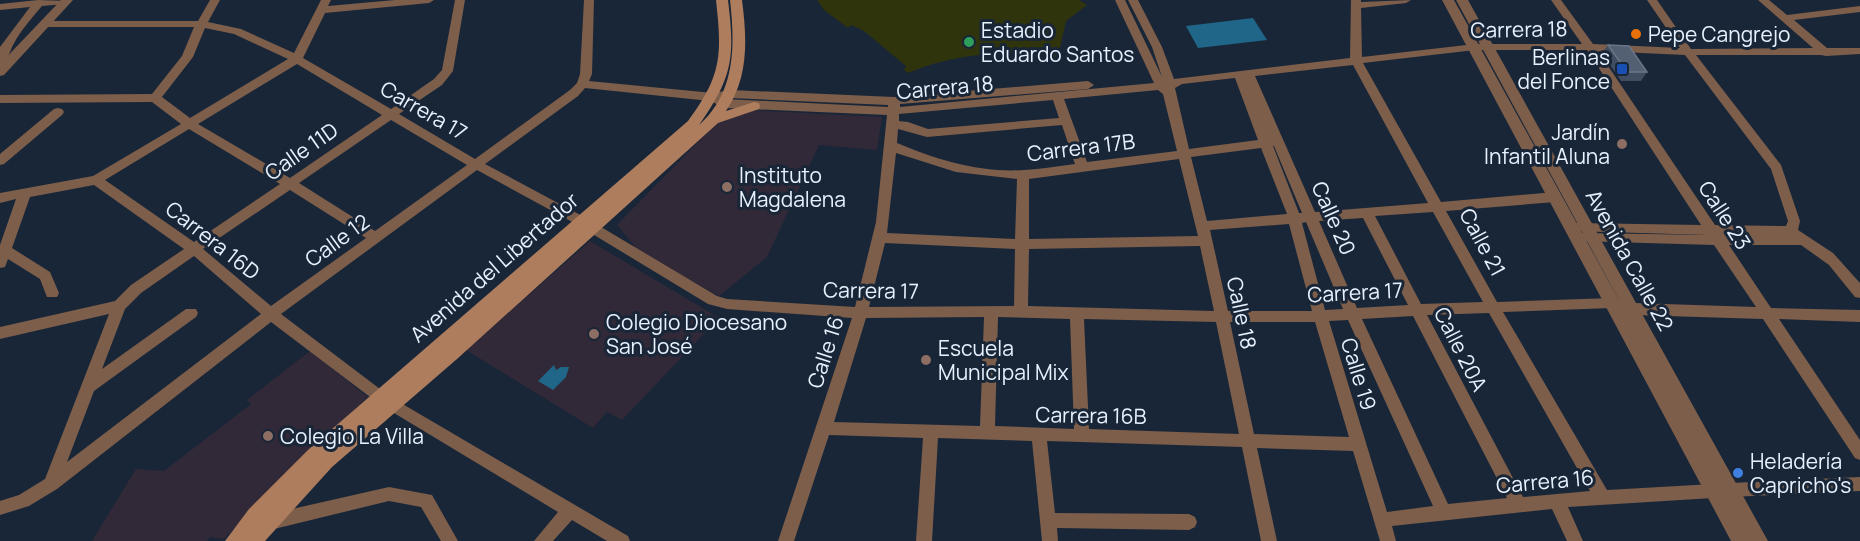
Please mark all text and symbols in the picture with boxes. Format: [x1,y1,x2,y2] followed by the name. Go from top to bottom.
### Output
[1470,14,1568,44] street label: Carrera 18
[981,16,1134,68] place label: Estadio Eduardo Santos
[1648,20,1790,48] place label: Pepe Cangrejo
[1629,27,1643,41] marker: Pepe Cangrejo
[962,35,976,49] marker: Estadio Eduardo Santos
[1518,43,1610,95] place label: Berlinas del Fonce
[1615,62,1629,76] marker: Berlinas del Fonce
[895,69,995,105] street label: Carrera 18
[376,74,472,146] street label: Carrera 17
[259,116,343,186] street label: Calle 11D
[1484,118,1610,170] place label: Jardín Infantil Aluna
[1025,126,1137,168] street label: Carrera 17B
[1615,137,1629,151] marker: Jardín Infantil Aluna
[739,161,846,213] place label: Instituto Magdalena
[1692,175,1758,255] street label: Calle 23
[1305,177,1363,259] street label: Calle 20
[720,180,734,194] marker: Instituto Magdalena
[1580,184,1680,336] street label: Avenida Calle 22
[404,186,584,348] street label: Avenida del Libertador
[160,194,266,286] street label: Carrera 16D
[1453,203,1513,281] street label: Calle 21
[299,207,375,273] street label: Calle 12
[1221,274,1263,352] street label: Calle 18
[823,275,919,305] street label: Carrera 17
[1307,276,1403,308] street label: Carrera 17
[1428,302,1494,396] street label: Calle 20A
[606,308,787,360] place label: Colegio Diocesano San José
[800,312,850,392] street label: Calle 16
[587,327,601,341] marker: Colegio Diocesano San José
[938,334,1069,386] place label: Escuela Municipal Mix
[1335,334,1383,414] street label: Calle 19
[919,353,933,367] marker: Escuela Municipal Mix
[1035,400,1147,430] street label: Carrera 16B
[280,422,424,450] place label: Colegio La Villa
[261,429,275,443] marker: Colegio La Villa
[1750,447,1851,499] place label: Heladería Capricho's
[1495,463,1595,499] street label: Carrera 16
[1731,466,1745,480] marker: Heladería Capricho's

